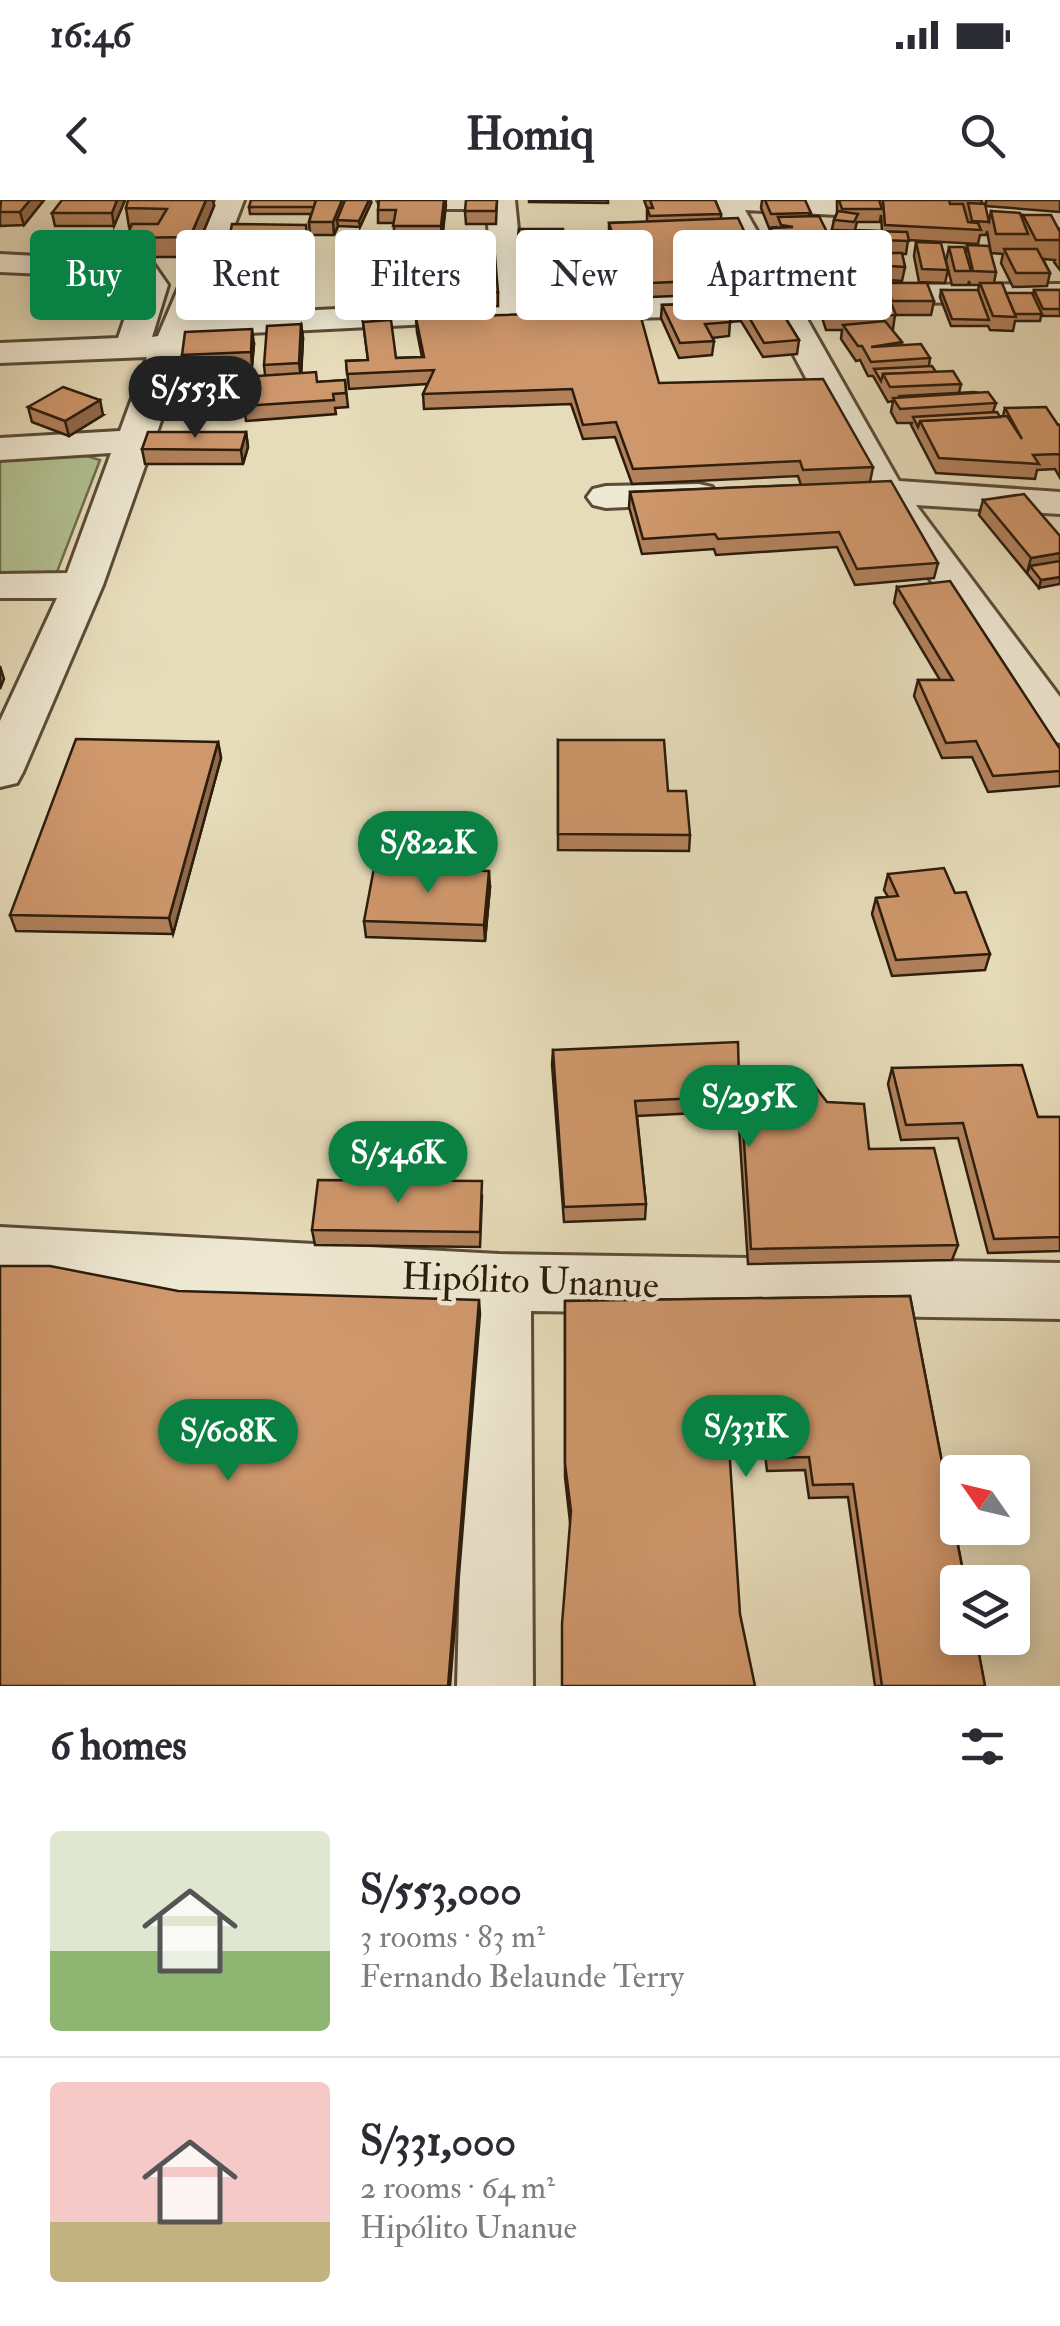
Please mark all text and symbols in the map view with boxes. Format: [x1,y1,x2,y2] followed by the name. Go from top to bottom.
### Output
[50,11,132,59] text: 16:46
[466,107,594,163] text: Homiq
[50,108,105,163] icon: back
[955,108,1010,163] icon: search
[30,230,156,320] chip: Buy
[176,230,315,320] chip: Rent
[335,230,496,320] chip: Filters
[516,230,653,320] chip: New
[673,230,892,320] chip: Apartment
[114,356,276,441] pin: S/553K
[151,368,239,408] text: S/553K
[347,811,509,896] pin: S/822K
[380,823,476,863] text: S/822K
[668,1065,830,1150] pin: S/295K
[701,1077,797,1117] text: S/295K
[317,1121,479,1206] pin: S/546K
[350,1133,446,1173] text: S/546K
[400,1253,660,1309] street label: Hipólito Unanue
[665,1395,827,1480] pin: S/331K
[147,1399,309,1484] pin: S/608K
[704,1407,788,1447] text: S/331K
[180,1411,276,1451] text: S/608K
[940,1455,1030,1545] north arrow
[940,1455,1030,1655] map controls
[940,1565,1030,1655] button: layers
[955,1719,1010,1774] icon: filters
[50,1720,187,1772] text: 6 homes
[360,1865,522,1917] text: S/553,000
[130,1871,250,1991] icon: home
[360,1917,545,1957] text: 3 rooms · 83 m²
[360,1957,684,1997] text: Fernando Belaunde Terry
[360,2116,516,2168] text: S/331,000
[130,2122,250,2242] icon: home
[360,2168,555,2208] text: 2 rooms · 64 m²
[360,2208,577,2248] text: Hipólito Unanue

